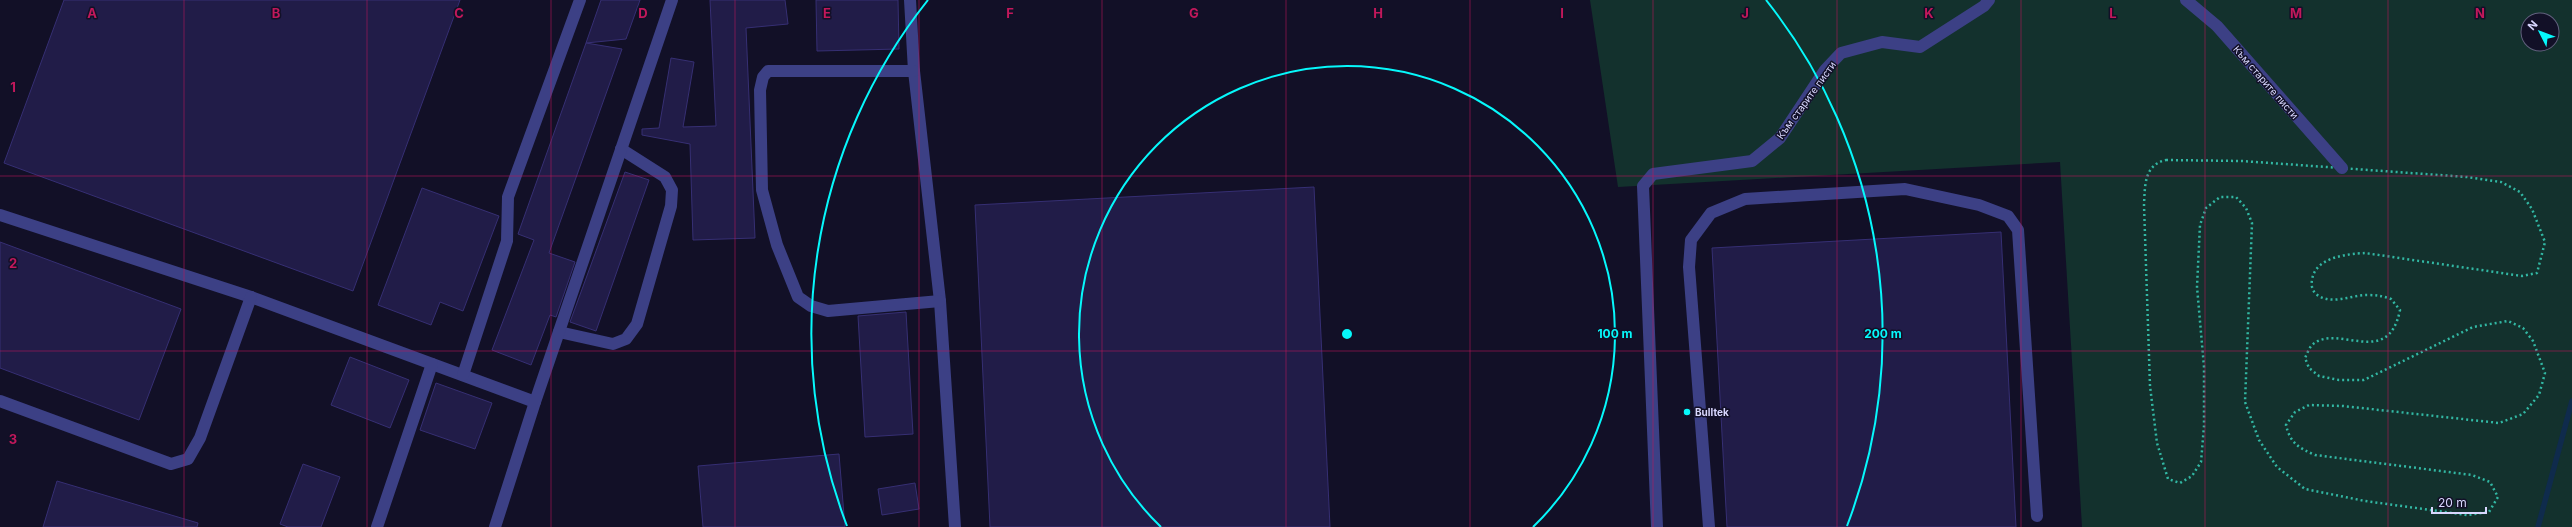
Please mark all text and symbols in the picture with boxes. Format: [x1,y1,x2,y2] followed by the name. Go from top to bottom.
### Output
[87,5,97,21] text: A
[272,5,281,21] text: B
[454,5,464,21] text: C
[638,5,648,21] text: D
[823,5,831,21] text: E
[1006,5,1014,21] text: F
[1189,5,1199,21] text: G
[1373,5,1383,21] text: H
[1560,5,1564,21] text: I
[1741,5,1749,21] text: J
[1924,5,1934,21] text: K
[2109,5,2117,21] text: L
[2290,5,2302,21] text: M
[2475,5,2485,21] text: N
[2520,12,2560,52] north arrow
[2525,18,2541,33] text: N
[2231,43,2301,121] street label: Към старите писти
[1774,59,1838,141] street label: Към старите писти
[10,79,16,95] text: 1
[9,255,17,271] text: 2
[1597,326,1633,341] text: 100 m
[1864,326,1902,341] text: 200 m
[1340,327,1354,341] centre of rings
[1695,406,1729,418] place label: Bulltek
[1682,407,1692,417] marker: Bulltek
[9,431,17,447] text: 3
[2432,489,2486,515] scale bar
[2438,495,2467,510] text: 20 m

